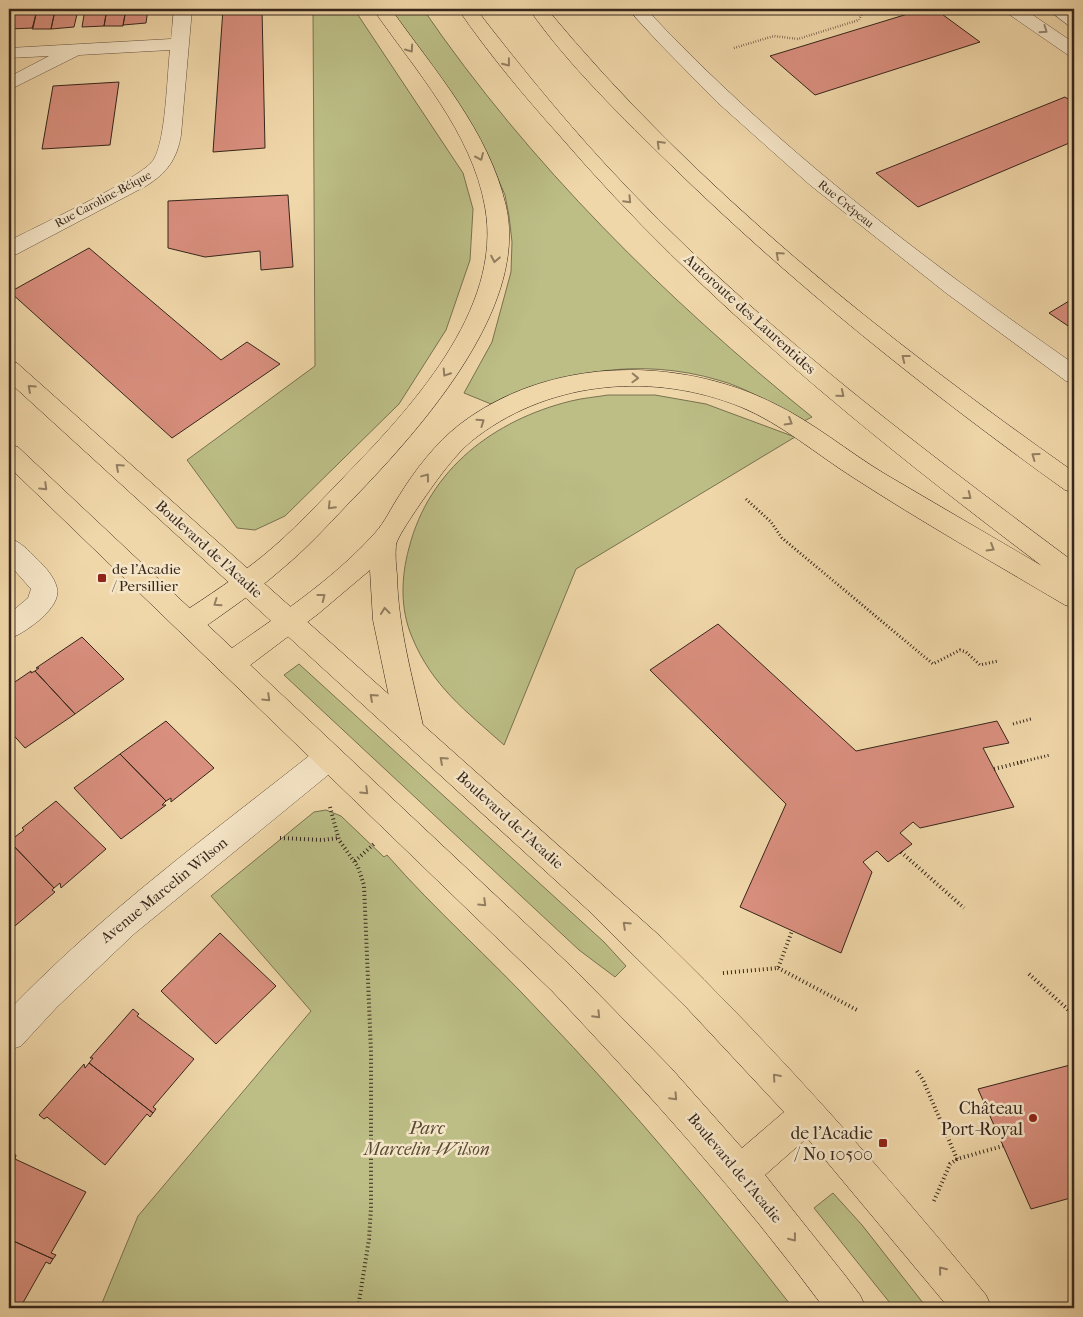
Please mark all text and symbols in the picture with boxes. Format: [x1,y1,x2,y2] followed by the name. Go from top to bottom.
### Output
[1038,24,1047,33] one-way arrow
[404,43,412,52] one-way arrow
[501,57,510,67] one-way arrow
[657,141,666,150] one-way arrow
[473,152,484,161] one-way arrow
[52,168,154,230] street label: Rue Caroline-Béique
[815,177,877,231] street label: Rue Crépeau
[623,194,632,203] one-way arrow
[680,249,820,378] street label: Autoroute des Laurentides
[776,251,785,260] one-way arrow
[491,255,501,263] one-way arrow
[901,355,911,364] one-way arrow
[443,367,452,377] one-way arrow
[631,372,639,383] one-way arrow
[27,385,36,394] one-way arrow
[836,388,845,397] one-way arrow
[783,416,792,426] one-way arrow
[475,419,485,428] one-way arrow
[1032,453,1041,461] one-way arrow
[115,464,124,473] one-way arrow
[420,474,428,483] one-way arrow
[38,481,47,490] one-way arrow
[962,490,971,498] one-way arrow
[152,496,267,602] street label: Boulevard de l'Acadie
[328,500,337,509] one-way arrow
[986,542,995,552] one-way arrow
[111,560,181,595] place label: de l'Acadie / Persillier
[96,572,108,584] marker: de l'Acadie / Persillier
[316,594,325,602] one-way arrow
[214,597,223,606] one-way arrow
[380,607,391,615] one-way arrow
[261,692,270,701] one-way arrow
[370,694,379,703] one-way arrow
[439,757,448,766] one-way arrow
[453,767,568,873] street label: Boulevard de l'Acadie
[359,785,368,794] one-way arrow
[96,833,231,947] street label: Avenue Marcelin Wilson
[477,897,486,906] one-way arrow
[622,922,631,931] one-way arrow
[591,1009,600,1018] one-way arrow
[772,1073,781,1082] one-way arrow
[668,1091,677,1100] one-way arrow
[941,1098,1023,1140] place label: Château Port-Royal
[684,1110,786,1227] street label: Boulevard de l'Acadie
[1027,1112,1039,1124] marker: Château Port-Royal
[362,1118,490,1160] park label: Parc Marcelin-Wilson
[791,1123,873,1165] place label: de l'Acadie / No 10500
[877,1137,889,1149] marker: de l'Acadie / No 10500
[787,1232,796,1241] one-way arrow
[939,1267,948,1276] one-way arrow

